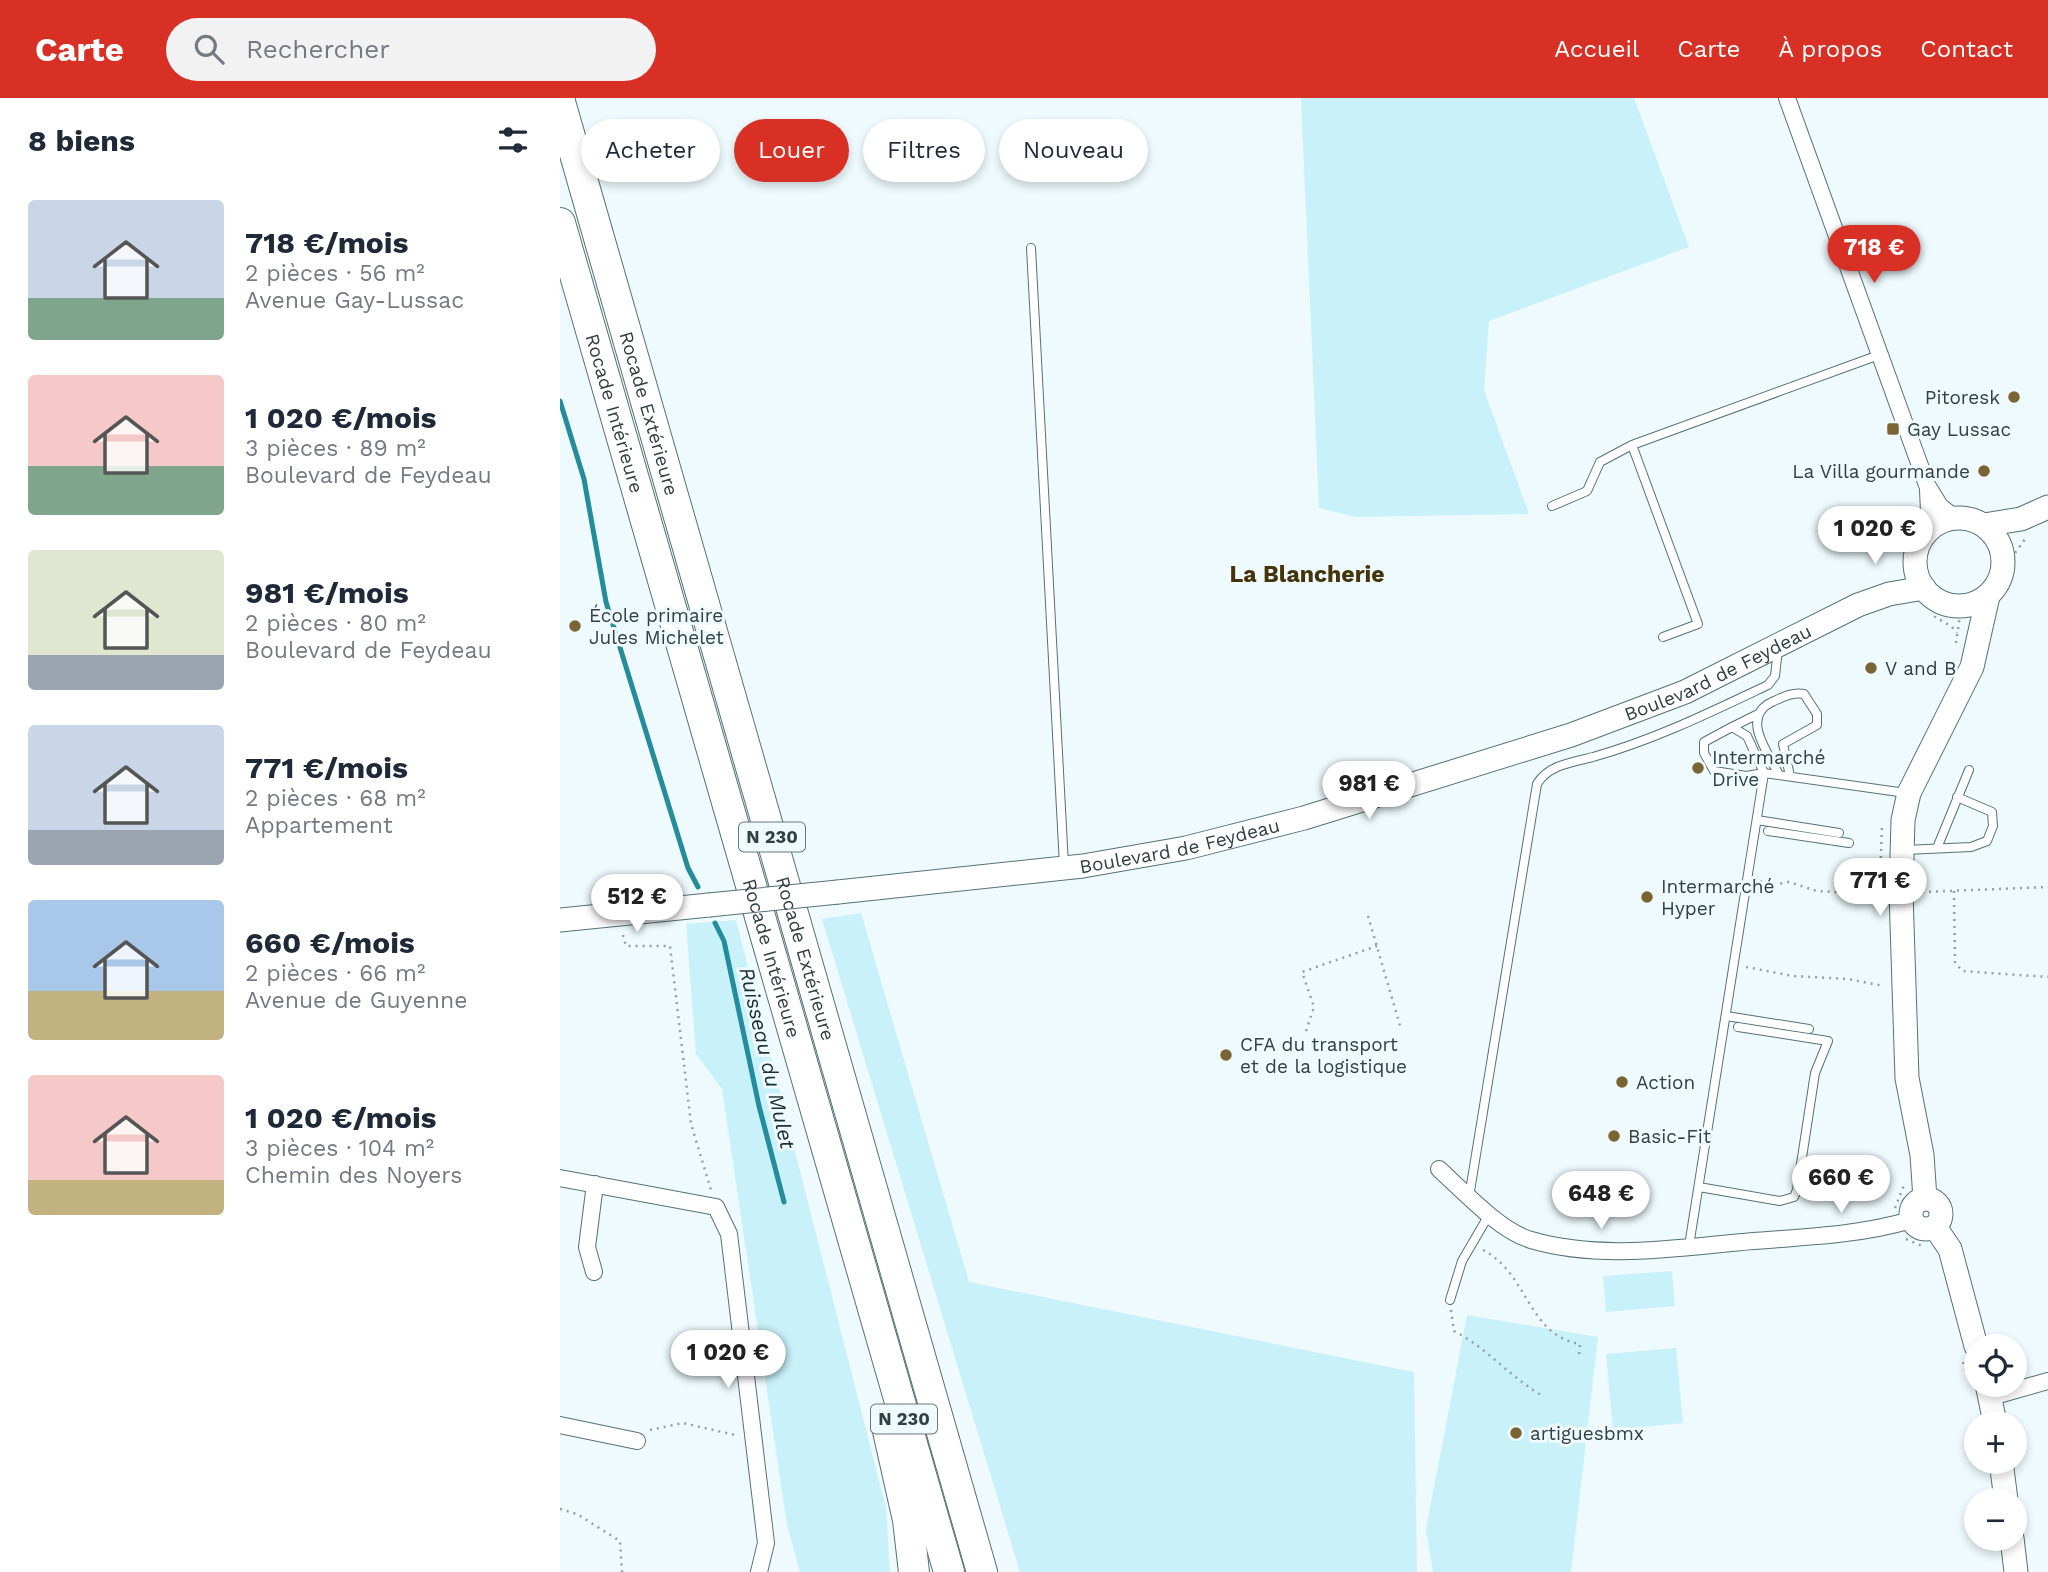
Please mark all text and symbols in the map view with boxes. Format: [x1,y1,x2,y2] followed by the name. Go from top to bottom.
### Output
[166,18,656,81] search box
[35,30,124,69] text: Carte
[190,30,228,68] icon: search
[246,34,390,64] text: Rechercher
[1554,35,1639,63] text: Accueil
[1677,35,1740,63] text: Carte
[1778,35,1882,63] text: À propos
[1920,35,2013,63] text: Contact
[581,119,720,182] chip: Acheter
[734,119,849,182] chip: Louer
[863,119,985,182] chip: Filtres
[999,119,1148,182] chip: Nouveau
[494,121,532,159] icon: filters
[28,123,135,158] text: 8 biens
[245,225,409,260] text: 718 €/mois
[1825,226,1923,285] pin: 718 €
[84,228,168,312] icon: home
[1843,234,1905,261] text: 718 €
[245,260,425,287] text: 2 pièces · 56 m²
[245,287,464,314] text: Avenue Gay-Lussac
[614,329,683,498] street label: Rocade Extérieure
[581,331,648,496] street label: Rocade Intérieure
[1925,386,2000,409] place label: Pitoresk
[2006,389,2022,405] marker: Pitoresk
[245,400,437,435] text: 1 020 €/mois
[84,403,168,487] icon: home
[1907,418,2011,441] place label: Gay Lussac
[1885,421,1901,437] marker: Gay Lussac
[245,435,426,462] text: 3 pièces · 89 m²
[1792,460,1970,483] place label: La Villa gourmande
[245,462,492,489] text: Boulevard de Feydeau
[1976,463,1992,479] marker: La Villa gourmande
[1810,506,1940,566] pin: 1 020 €
[1834,515,1916,542] text: 1 020 €
[1229,561,1385,588] district label: La Blancherie
[245,575,409,610] text: 981 €/mois
[84,578,168,662] icon: home
[589,604,724,649] place label: École primaire Jules Michelet
[245,610,426,637] text: 2 pièces · 80 m²
[567,618,583,634] marker: École primaire Jules Michelet
[1621,619,1815,726] street label: Boulevard de Feydeau
[245,637,492,664] text: Boulevard de Feydeau
[1885,657,1956,680] place label: V and B
[1863,660,1879,676] marker: V and B
[1712,746,1826,791] place label: Intermarché Drive
[245,750,408,785] text: 771 €/mois
[84,753,168,837] icon: home
[1690,760,1706,776] marker: Intermarché Drive
[1320,762,1418,821] pin: 981 €
[1338,770,1400,797] text: 981 €
[245,785,426,812] text: 2 pièces · 68 m²
[245,812,393,839] text: Appartement
[1078,814,1282,878] street label: Boulevard de Feydeau
[739,822,805,852] road number: N 230
[1831,858,1929,918] pin: 771 €
[1850,867,1910,894] text: 771 €
[588,874,686,934] pin: 512 €
[771,874,840,1043] street label: Rocade Extérieure
[1661,875,1775,920] place label: Intermarché Hyper
[738,876,805,1040] street label: Rocade Intérieure
[607,883,667,910] text: 512 €
[1639,889,1655,905] marker: Intermarché Hyper
[245,925,415,960] text: 660 €/mois
[84,928,168,1012] icon: home
[245,960,425,987] text: 2 pièces · 66 m²
[734,965,801,1152] water label: Ruisseau du Mulet
[245,987,467,1014] text: Avenue de Guyenne
[1240,1033,1407,1078] place label: CFA du transport et de la logistique
[1218,1047,1234,1063] marker: CFA du transport et de la logistique
[1636,1071,1695,1094] place label: Action
[1614,1074,1630,1090] marker: Action
[245,1100,437,1135] text: 1 020 €/mois
[84,1103,168,1187] icon: home
[1628,1125,1711,1148] place label: Basic-Fit
[1606,1128,1622,1144] marker: Basic-Fit
[245,1135,434,1162] text: 3 pièces · 104 m²
[1792,1156,1890,1215] pin: 660 €
[245,1162,462,1189] text: Chemin des Noyers
[1808,1164,1874,1191] text: 660 €
[1552,1172,1650,1231] pin: 648 €
[1568,1180,1634,1207] text: 648 €
[663,1330,793,1390] pin: 1 020 €
[1964,1334,2027,1551] map controls
[1964,1334,2027,1397] button: locate
[687,1339,769,1366] text: 1 020 €
[871,1404,937,1434] road number: N 230
[1964,1411,2027,1474] button: +
[1530,1422,1644,1445] place label: artiguesbmx
[1508,1425,1524,1441] marker: artiguesbmx
[1964,1488,2027,1551] button: −

